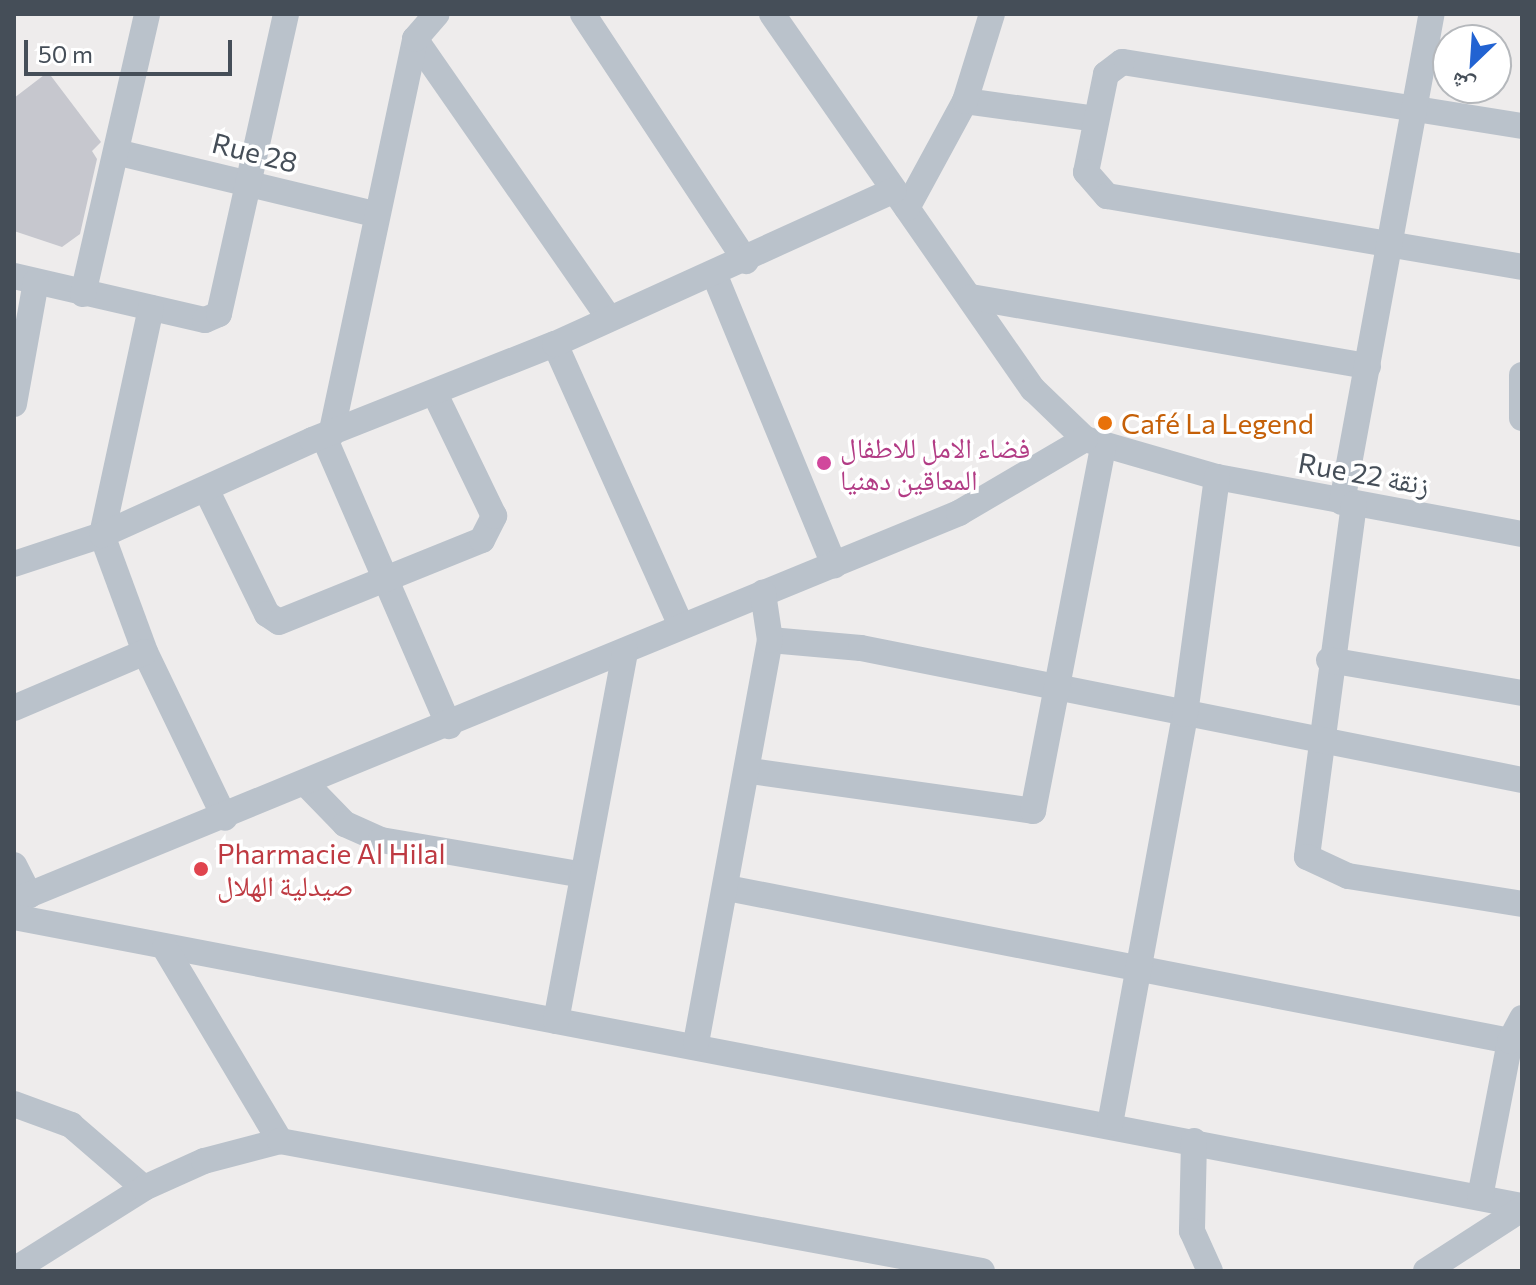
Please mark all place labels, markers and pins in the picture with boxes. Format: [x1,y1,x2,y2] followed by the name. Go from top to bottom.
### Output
[1121,406,1314,440] place label: Café La Legend
[1096,414,1114,432] marker: Café La Legend
[840,430,1030,496] place label: فضاء الامل للاطفال المعاقين دهنيا
[815,454,833,472] marker: فضاء الامل للاطفال المعاقين دهنيا
[217,836,446,902] place label: Pharmacie Al Hilal صيدلية الهلال
[192,860,210,878] marker: Pharmacie Al Hilal صيدلية الهلال

